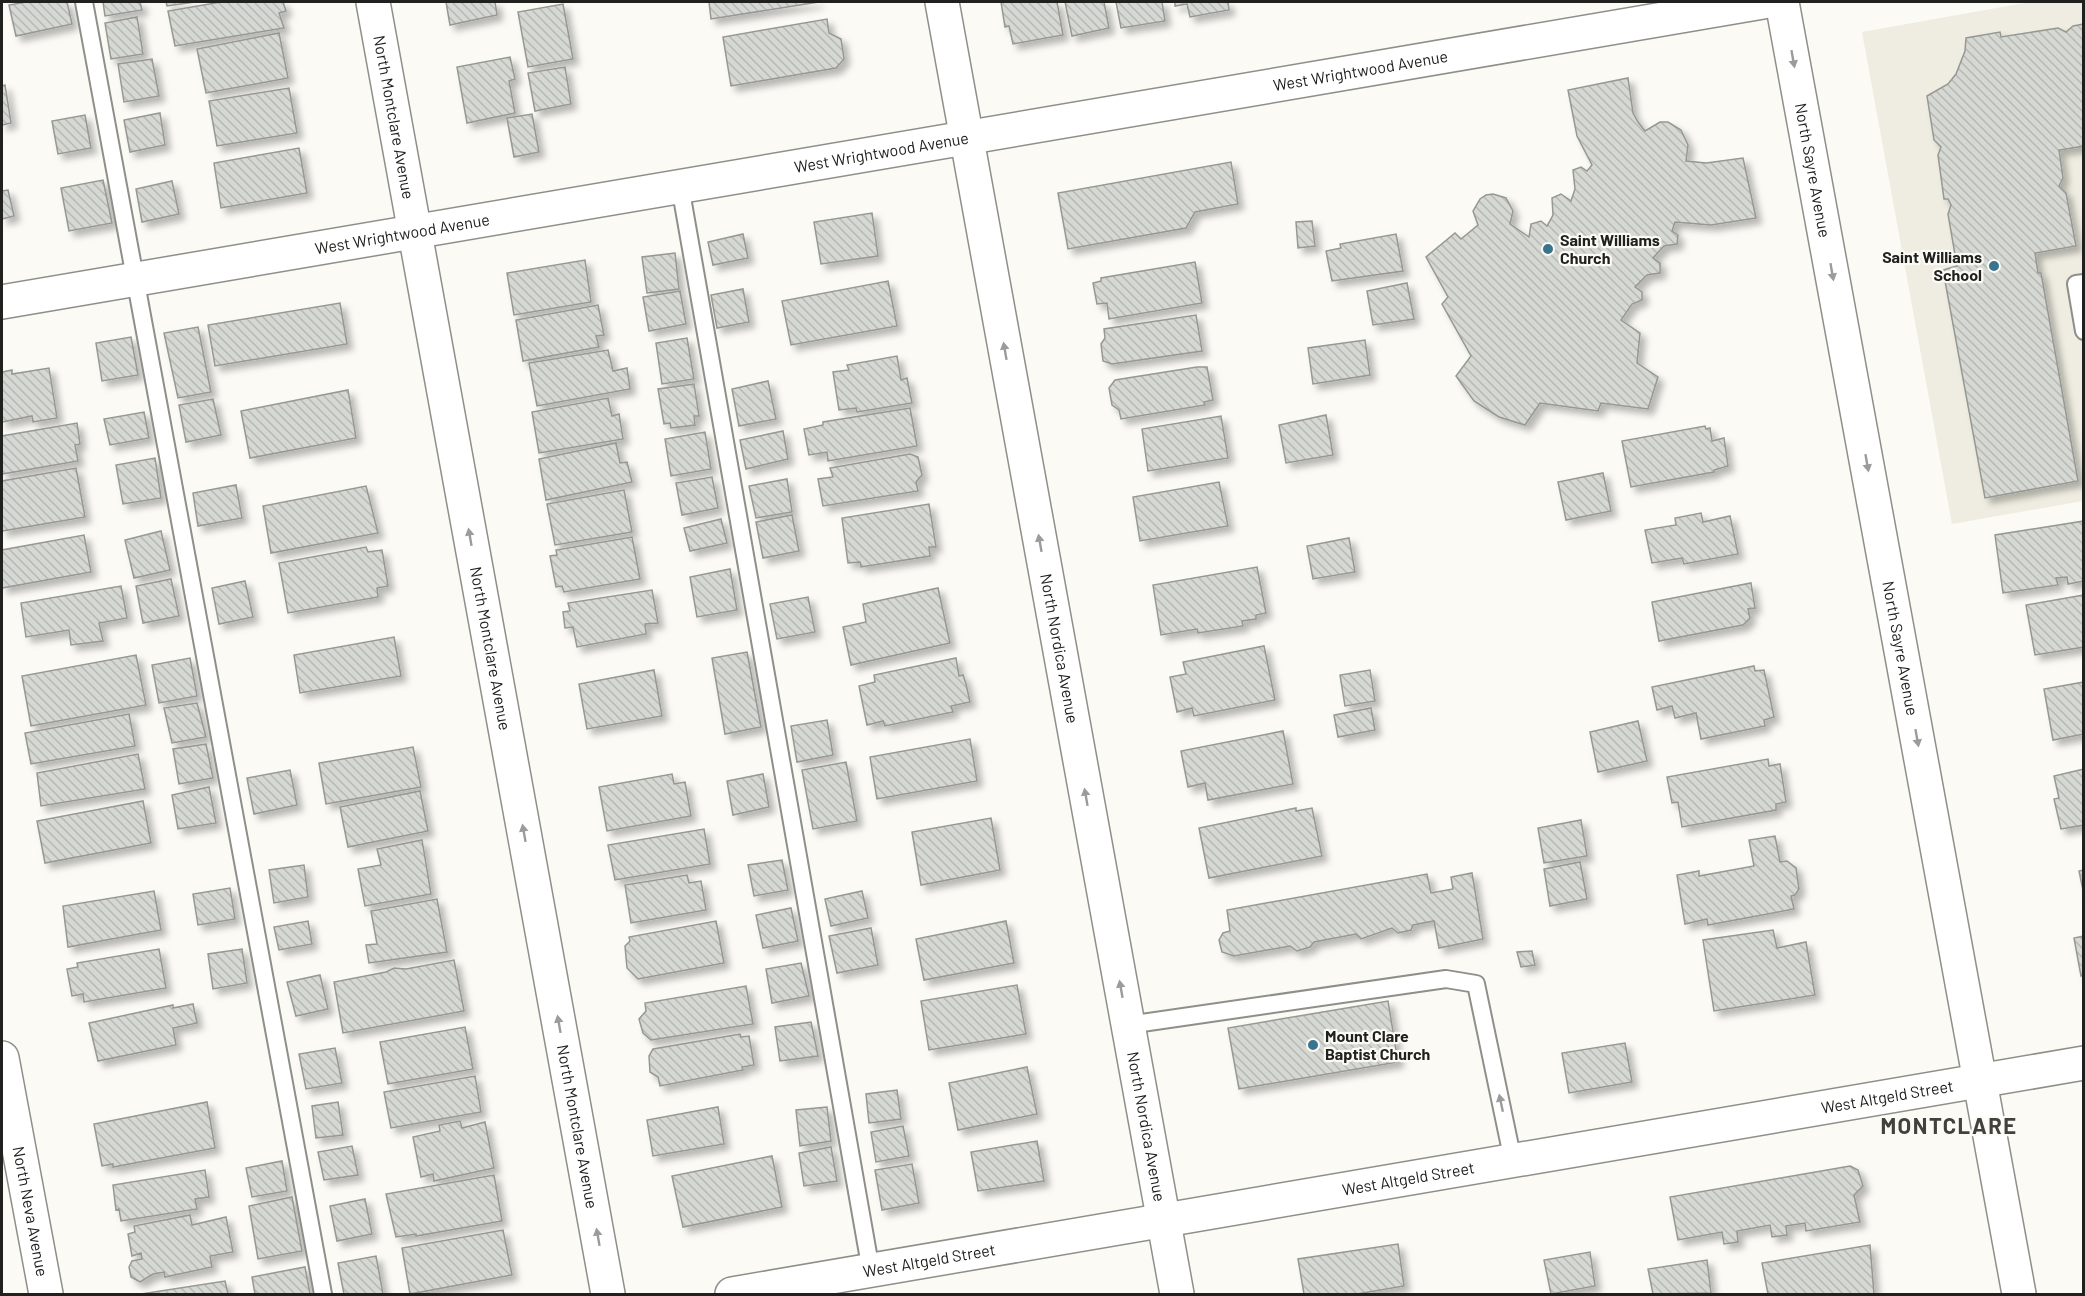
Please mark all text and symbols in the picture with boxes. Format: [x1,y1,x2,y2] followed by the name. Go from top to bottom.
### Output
[370,34,419,200] street label: North Montclare Avenue
[1272,46,1449,94] street label: West Wrightwood Avenue
[1789,50,1798,69] one-way arrow
[1792,101,1835,239] street label: North Sayre Avenue
[793,127,970,176] street label: West Wrightwood Avenue
[313,209,491,258] street label: West Wrightwood Avenue
[1560,230,1660,267] place label: Saint Williams Church
[1541,242,1555,256] marker: Saint Williams Church
[1882,247,1982,284] place label: Saint Williams School
[1987,259,2001,273] marker: Saint Williams School
[1827,262,1836,281] one-way arrow
[1001,342,1010,361] one-way arrow
[1863,454,1872,473] one-way arrow
[465,528,474,547] one-way arrow
[1035,534,1044,553] one-way arrow
[467,565,515,732] street label: North Montclare Avenue
[1037,572,1083,725] street label: North Nordica Avenue
[1879,579,1923,717] street label: North Sayre Avenue
[1913,728,1922,747] one-way arrow
[1082,787,1091,806] one-way arrow
[519,823,528,842] one-way arrow
[1116,979,1125,998] one-way arrow
[554,1015,563,1034] one-way arrow
[1325,1026,1430,1063] place label: Mount Clare Baptist Church
[1306,1038,1320,1052] marker: Mount Clare Baptist Church
[554,1043,602,1210] street label: North Montclare Avenue
[1124,1050,1170,1203] street label: North Nordica Avenue
[1820,1075,1955,1117] street label: West Altgeld Street
[1496,1094,1505,1113] one-way arrow
[1880,1112,2018,1138] district label: MONTCLARE
[10,1145,53,1278] street label: North Neva Avenue
[1340,1157,1476,1199] street label: West Altgeld Street
[593,1227,602,1246] one-way arrow
[861,1239,997,1280] street label: West Altgeld Street

